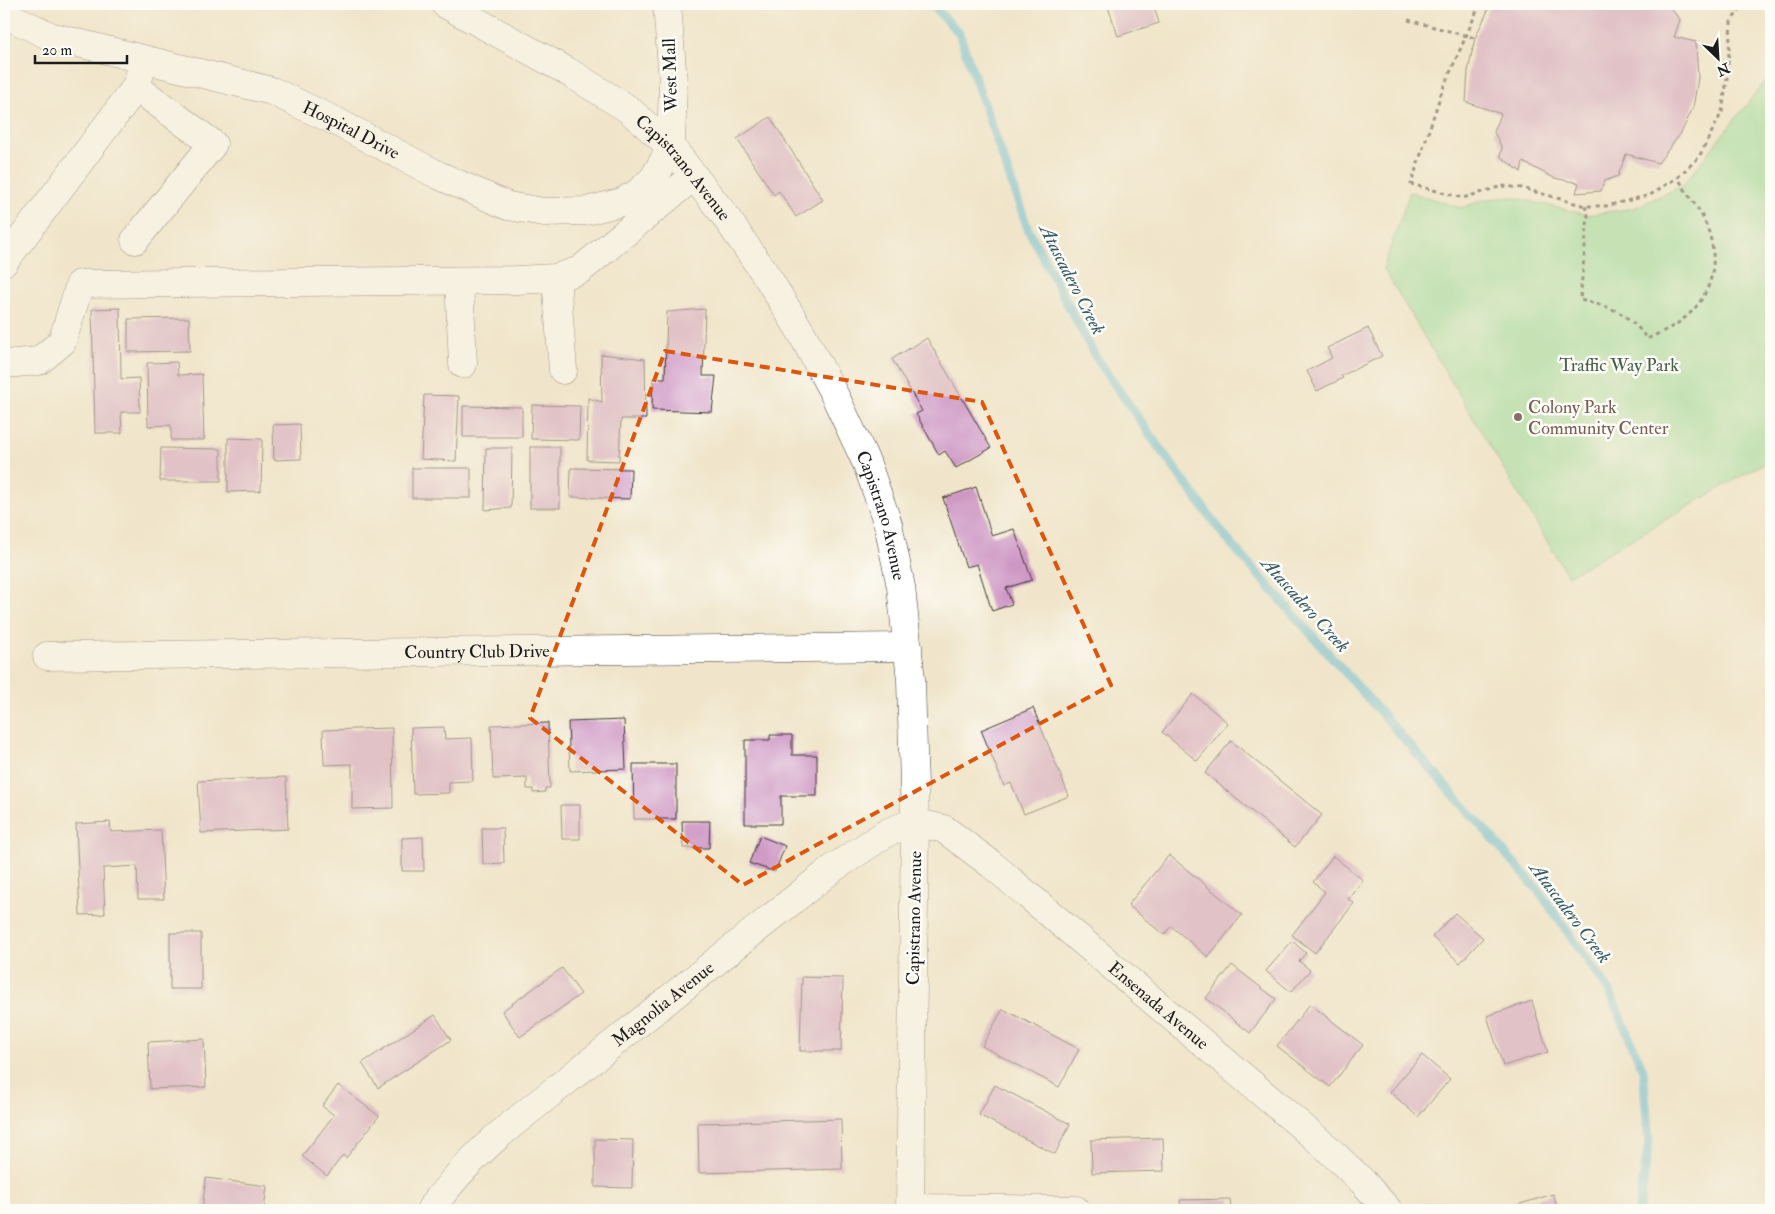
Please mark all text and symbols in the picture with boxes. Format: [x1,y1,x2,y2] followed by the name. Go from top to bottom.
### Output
[35,32,128,64] scale bar
[1692,32,1742,82] north arrow
[658,37,683,113] street label: West Mall
[42,41,72,60] text: 20 m
[1714,59,1733,80] text: N
[299,96,404,165] street label: Hospital Drive
[630,110,736,226] street label: Capistrano Avenue
[1033,218,1110,339] water label: Atascadero Creek
[1559,354,1679,377] park label: Traffic Way Park
[1528,396,1669,440] place label: Colony Park Community Center
[1512,411,1524,423] marker: Colony Park Community Center
[850,447,910,583] street label: Capistrano Avenue
[1255,550,1355,658] water label: Atascadero Creek
[404,640,550,664] street label: Country Club Drive
[902,850,927,985] street label: Capistrano Avenue
[1523,855,1616,968] water label: Atascadero Creek
[607,956,719,1052] street label: Magnolia Avenue
[1103,957,1214,1055] street label: Ensenada Avenue

